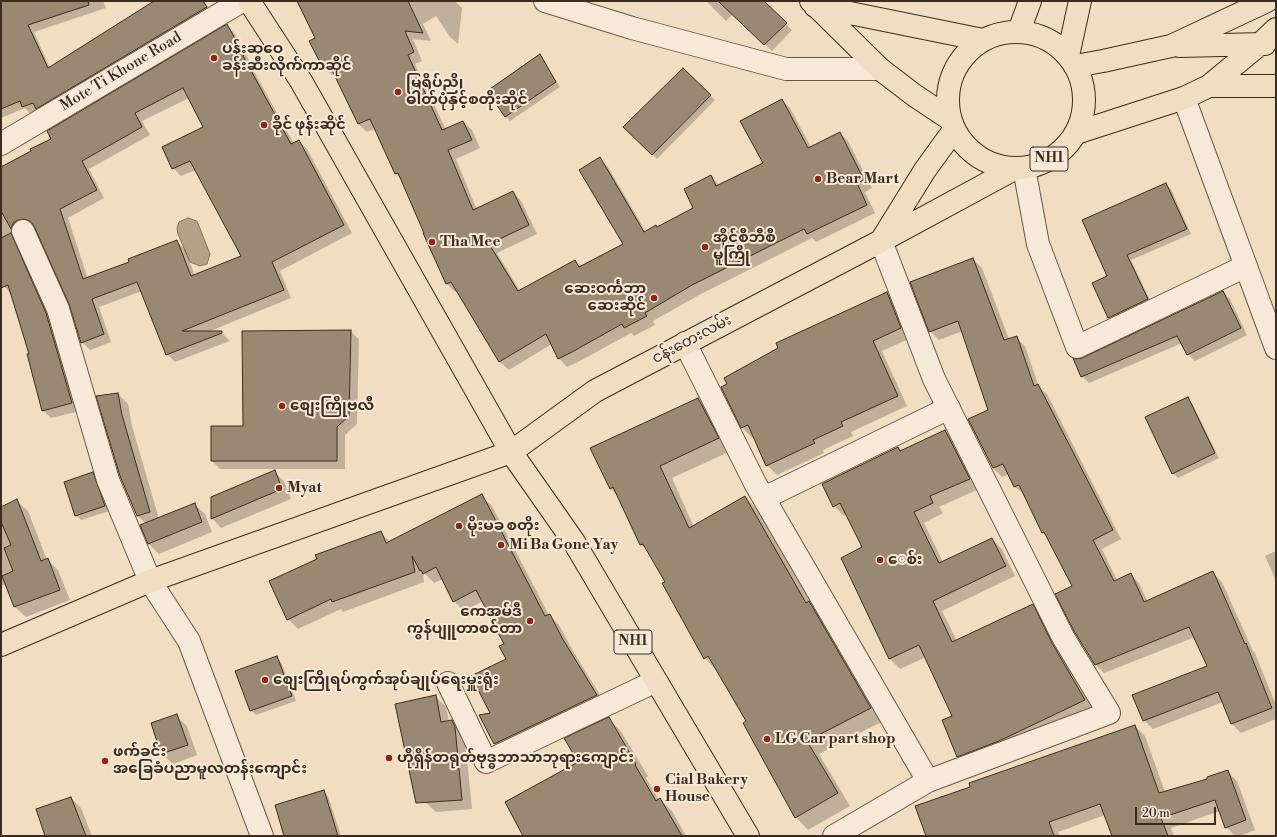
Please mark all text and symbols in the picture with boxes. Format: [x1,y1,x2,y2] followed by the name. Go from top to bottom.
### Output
[57,29,185,115] street label: Mote Ti Khone Road
[222,40,352,75] place label: ပန်းဆုဝေ ခန်းဆီးလိုက်ကာဆိုင်
[209,53,219,63] marker: ပန်းဆုဝေ ခန်းဆီးလိုက်ကာဆိုင်
[406,74,528,109] place label: မြရိပ်ညို ဓါတ်ပုံနှင့်စတိုးဆိုင်
[393,87,403,97] marker: မြရိပ်ညို ဓါတ်ပုံနှင့်စတိုးဆိုင်
[272,116,346,134] place label: ခိုင် ဖုန်းဆိုင်
[259,120,269,130] marker: ခိုင် ဖုန်းဆိုင်
[1030,147,1068,171] road number: NH1
[826,170,899,188] place label: Bear Mart
[813,174,823,184] marker: Bear Mart
[713,229,776,264] place label: အိုင်စီဘီစီ မူကြို
[440,233,500,251] place label: Tha Mee
[427,237,437,247] marker: Tha Mee
[700,242,710,252] marker: အိုင်စီဘီစီ မူကြို
[564,280,646,315] place label: ဆေးဝင်္ကဘာ ဆေးဆိုင်
[649,293,659,303] marker: ဆေးဝင်္ကဘာ ဆေးဆိုင်
[649,312,735,368] street label: ငန်းတေးလမ်း
[290,397,374,415] place label: စျေးကြိုဗလီ
[277,401,287,411] marker: စျေးကြိုဗလီ
[287,479,322,497] place label: Myat
[274,483,284,493] marker: Myat
[467,517,539,535] place label: မိုးမခ စတိုး
[454,521,464,531] marker: မိုးမခ စတိုး
[509,536,618,554] place label: Mi Ba Gone Yay
[496,540,506,550] marker: Mi Ba Gone Yay
[888,551,923,569] place label: ေစ်း
[875,555,885,565] marker: ေစ်း
[407,603,522,638] place label: ကေအမ်ဒီ ကွန်ပျူတာစင်တာ
[525,616,535,626] marker: ကေအမ်ဒီ ကွန်ပျူတာစင်တာ
[614,630,652,654] road number: NH1
[273,671,499,689] place label: စျေးကြိုရပ်ကွက်အုပ်ချုပ်ရေးမှူးရုံး
[260,675,270,685] marker: စျေးကြိုရပ်ကွက်အုပ်ချုပ်ရေးမှူးရုံး
[775,730,896,748] place label: LG Car part shop
[762,734,772,744] marker: LG Car part shop
[113,743,307,778] place label: ဖက်ခင်း အခြေခံပညာမူလတန်းကျောင်း
[397,749,634,767] place label: ဟိုရှိန်တရုတ်ဗုဒ္ဓဘာသာဘုရားကျောင်း
[384,753,394,763] marker: ဟိုရှိန်တရုတ်ဗုဒ္ဓဘာသာဘုရားကျောင်း
[100,756,110,766] marker: ဖက်ခင်း အခြေခံပညာမူလတန်းကျောင်း
[665,771,748,806] place label: Cial Bakery House
[652,784,662,794] marker: Cial Bakery House
[1137,799,1218,825] scale bar
[1142,806,1170,821] text: 20 m

